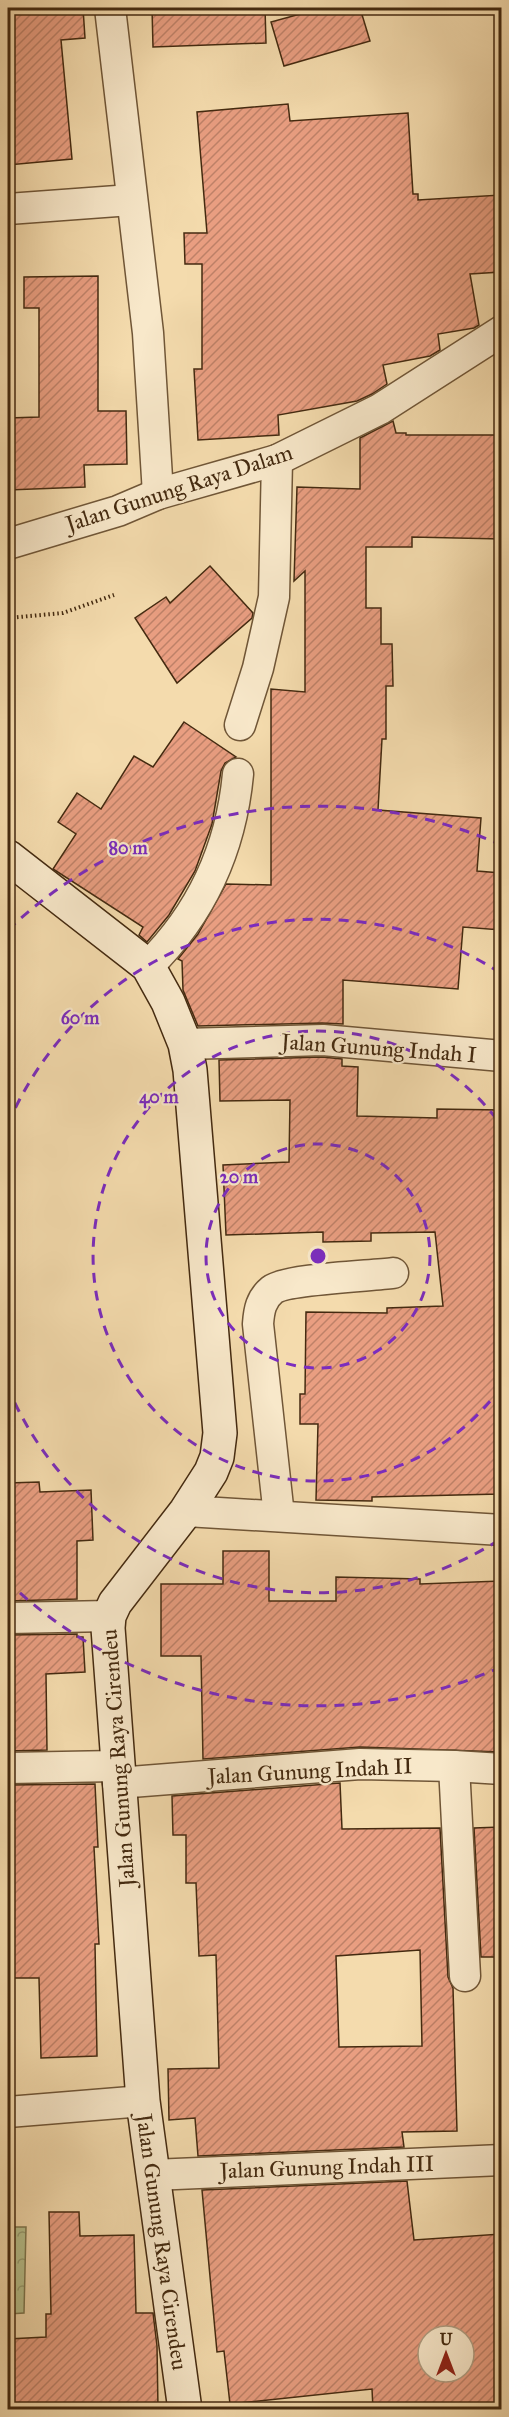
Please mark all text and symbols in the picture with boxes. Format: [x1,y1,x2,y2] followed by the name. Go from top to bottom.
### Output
[60,438,296,538] street label: Jalan Gunung Raya Dalam
[108,837,148,859] text: 80 m
[61,1007,100,1029] text: 60 m
[278,1028,478,1068] street label: Jalan Gunung Indah I
[139,1086,180,1109] text: 40 m
[220,1166,259,1188] text: 20 m
[308,1246,328,1266] centre of rings
[95,1628,141,1890] street label: Jalan Gunung Raya Cirendeu
[205,1752,413,1790] street label: Jalan Gunung Indah II
[130,2110,193,2372] street label: Jalan Gunung Raya Cirendeu
[217,2150,435,2184] street label: Jalan Gunung Indah III
[416,2324,476,2384] north arrow
[440,2330,453,2349] text: U

